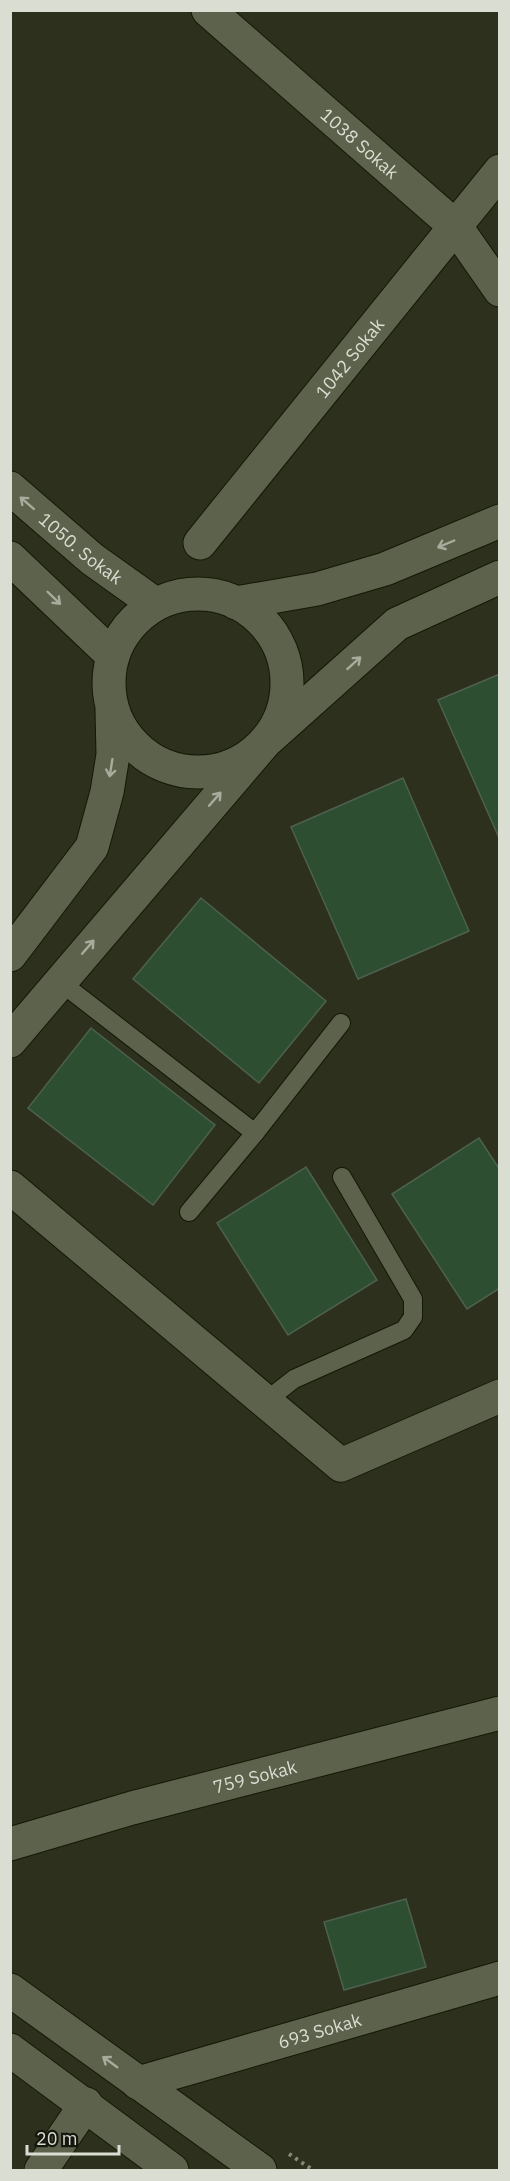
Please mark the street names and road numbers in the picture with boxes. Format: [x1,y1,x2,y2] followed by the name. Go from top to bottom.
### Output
[316,103,404,184] street label: 1038 Sokak
[310,313,389,403] street label: 1042 Sokak
[34,507,128,589] street label: 1050. Sokak
[210,1754,300,1798] street label: 759 Sokak
[275,2007,364,2053] street label: 693 Sokak

